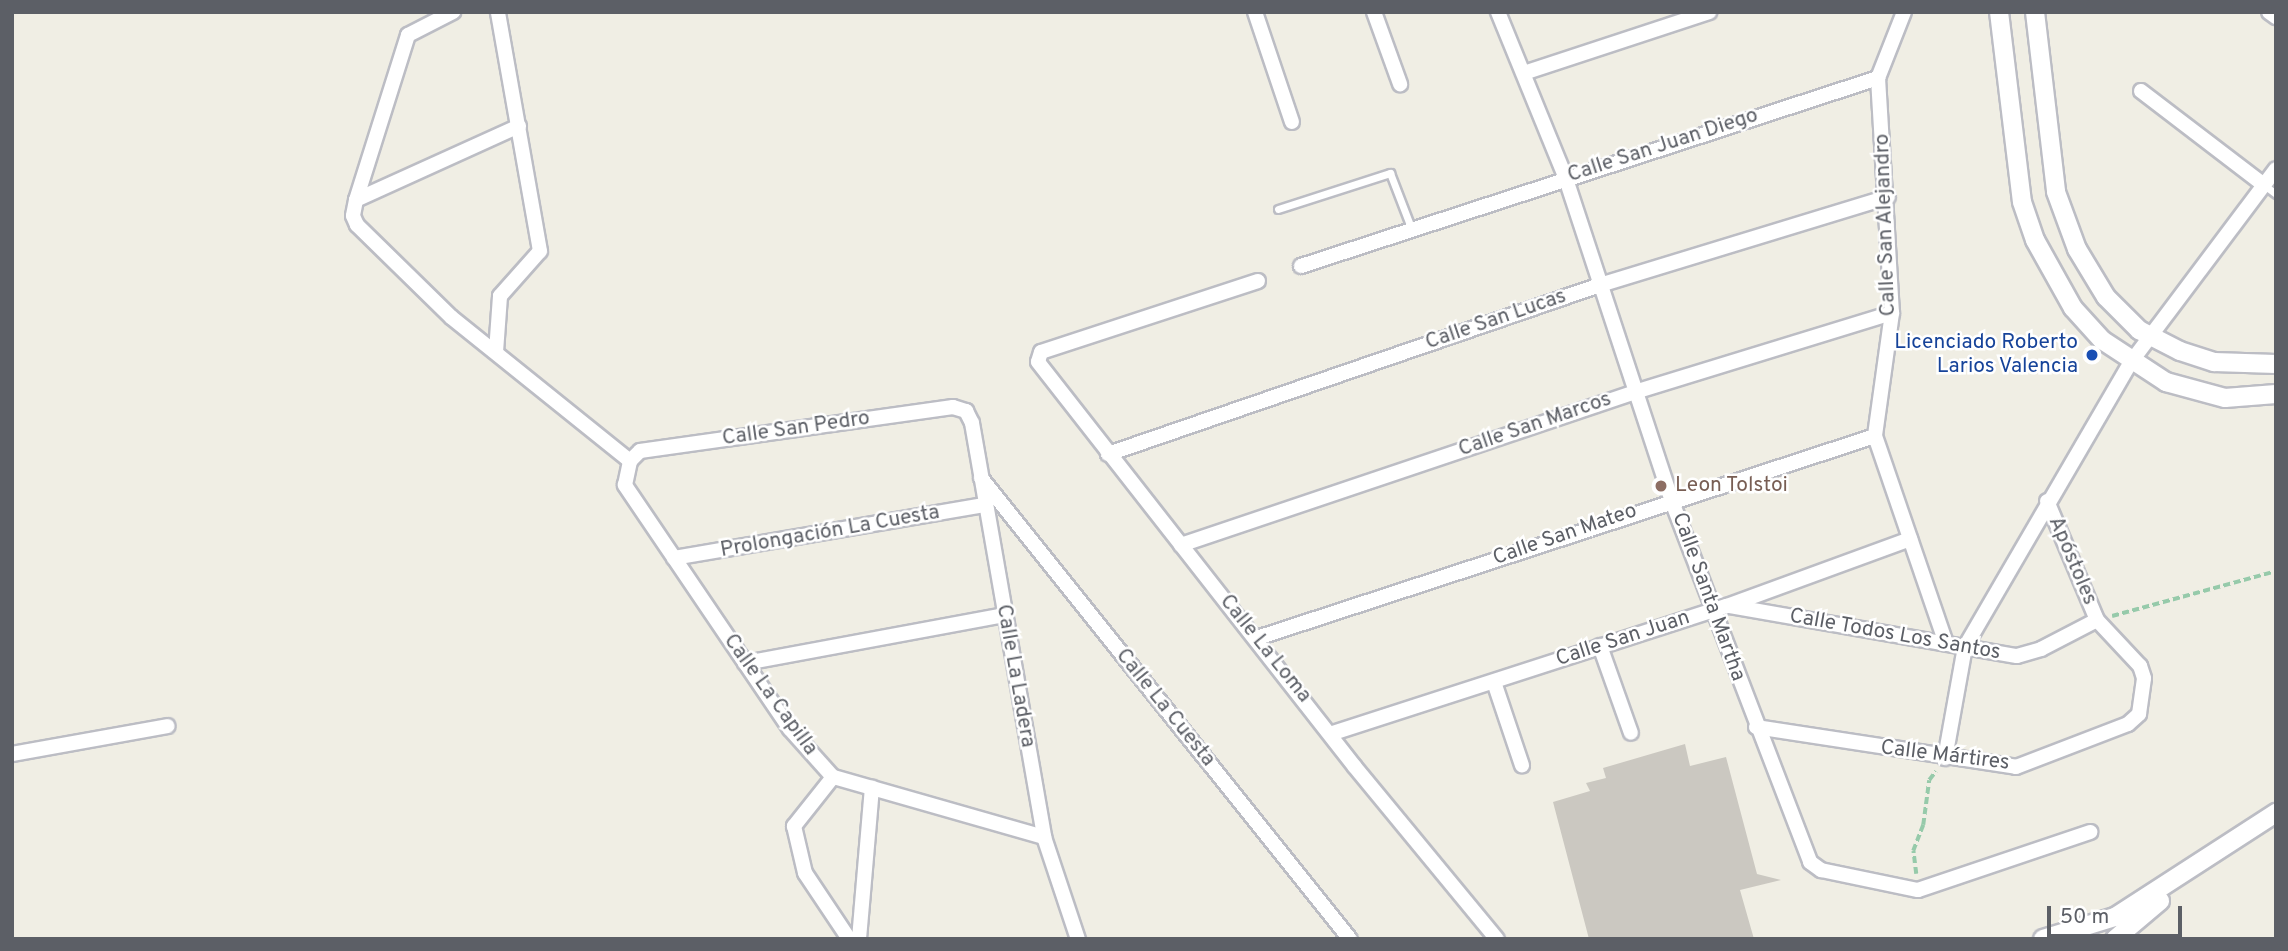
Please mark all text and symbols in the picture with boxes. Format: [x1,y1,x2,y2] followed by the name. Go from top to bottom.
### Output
[1565,103,1761,189] street label: Calle San Juan Diego
[1870,133,1902,317] street label: Calle San Alejandro
[1422,284,1570,356] street label: Calle San Lucas
[1894,330,2078,380] place label: Licenciado Roberto Larios Valencia
[2084,347,2100,363] marker: Licenciado Roberto Larios Valencia
[1455,387,1615,463] street label: Calle San Marcos
[721,406,871,452] street label: Calle San Pedro
[1675,473,1789,499] place label: Leon Tolstoi
[1653,478,1669,494] marker: Leon Tolstoi
[1490,499,1640,571] street label: Calle San Mateo
[718,500,942,564] street label: Prolongación La Cuesta
[1666,509,1750,685] street label: Calle Santa Martha
[2042,513,2102,609] street label: Apóstoles
[1214,590,1316,708] street label: Calle La Loma
[990,603,1040,749] street label: Calle La Ladera
[1787,604,2003,666] street label: Calle Todos Los Santos
[1553,606,1693,672] street label: Calle San Juan
[718,629,822,761] street label: Calle La Capilla
[1110,644,1220,772] street label: Calle La Cuesta
[1879,736,2011,776] street label: Calle Mártires
[2050,892,2185,936] scale bar
[2060,904,2109,931] text: 50 m

